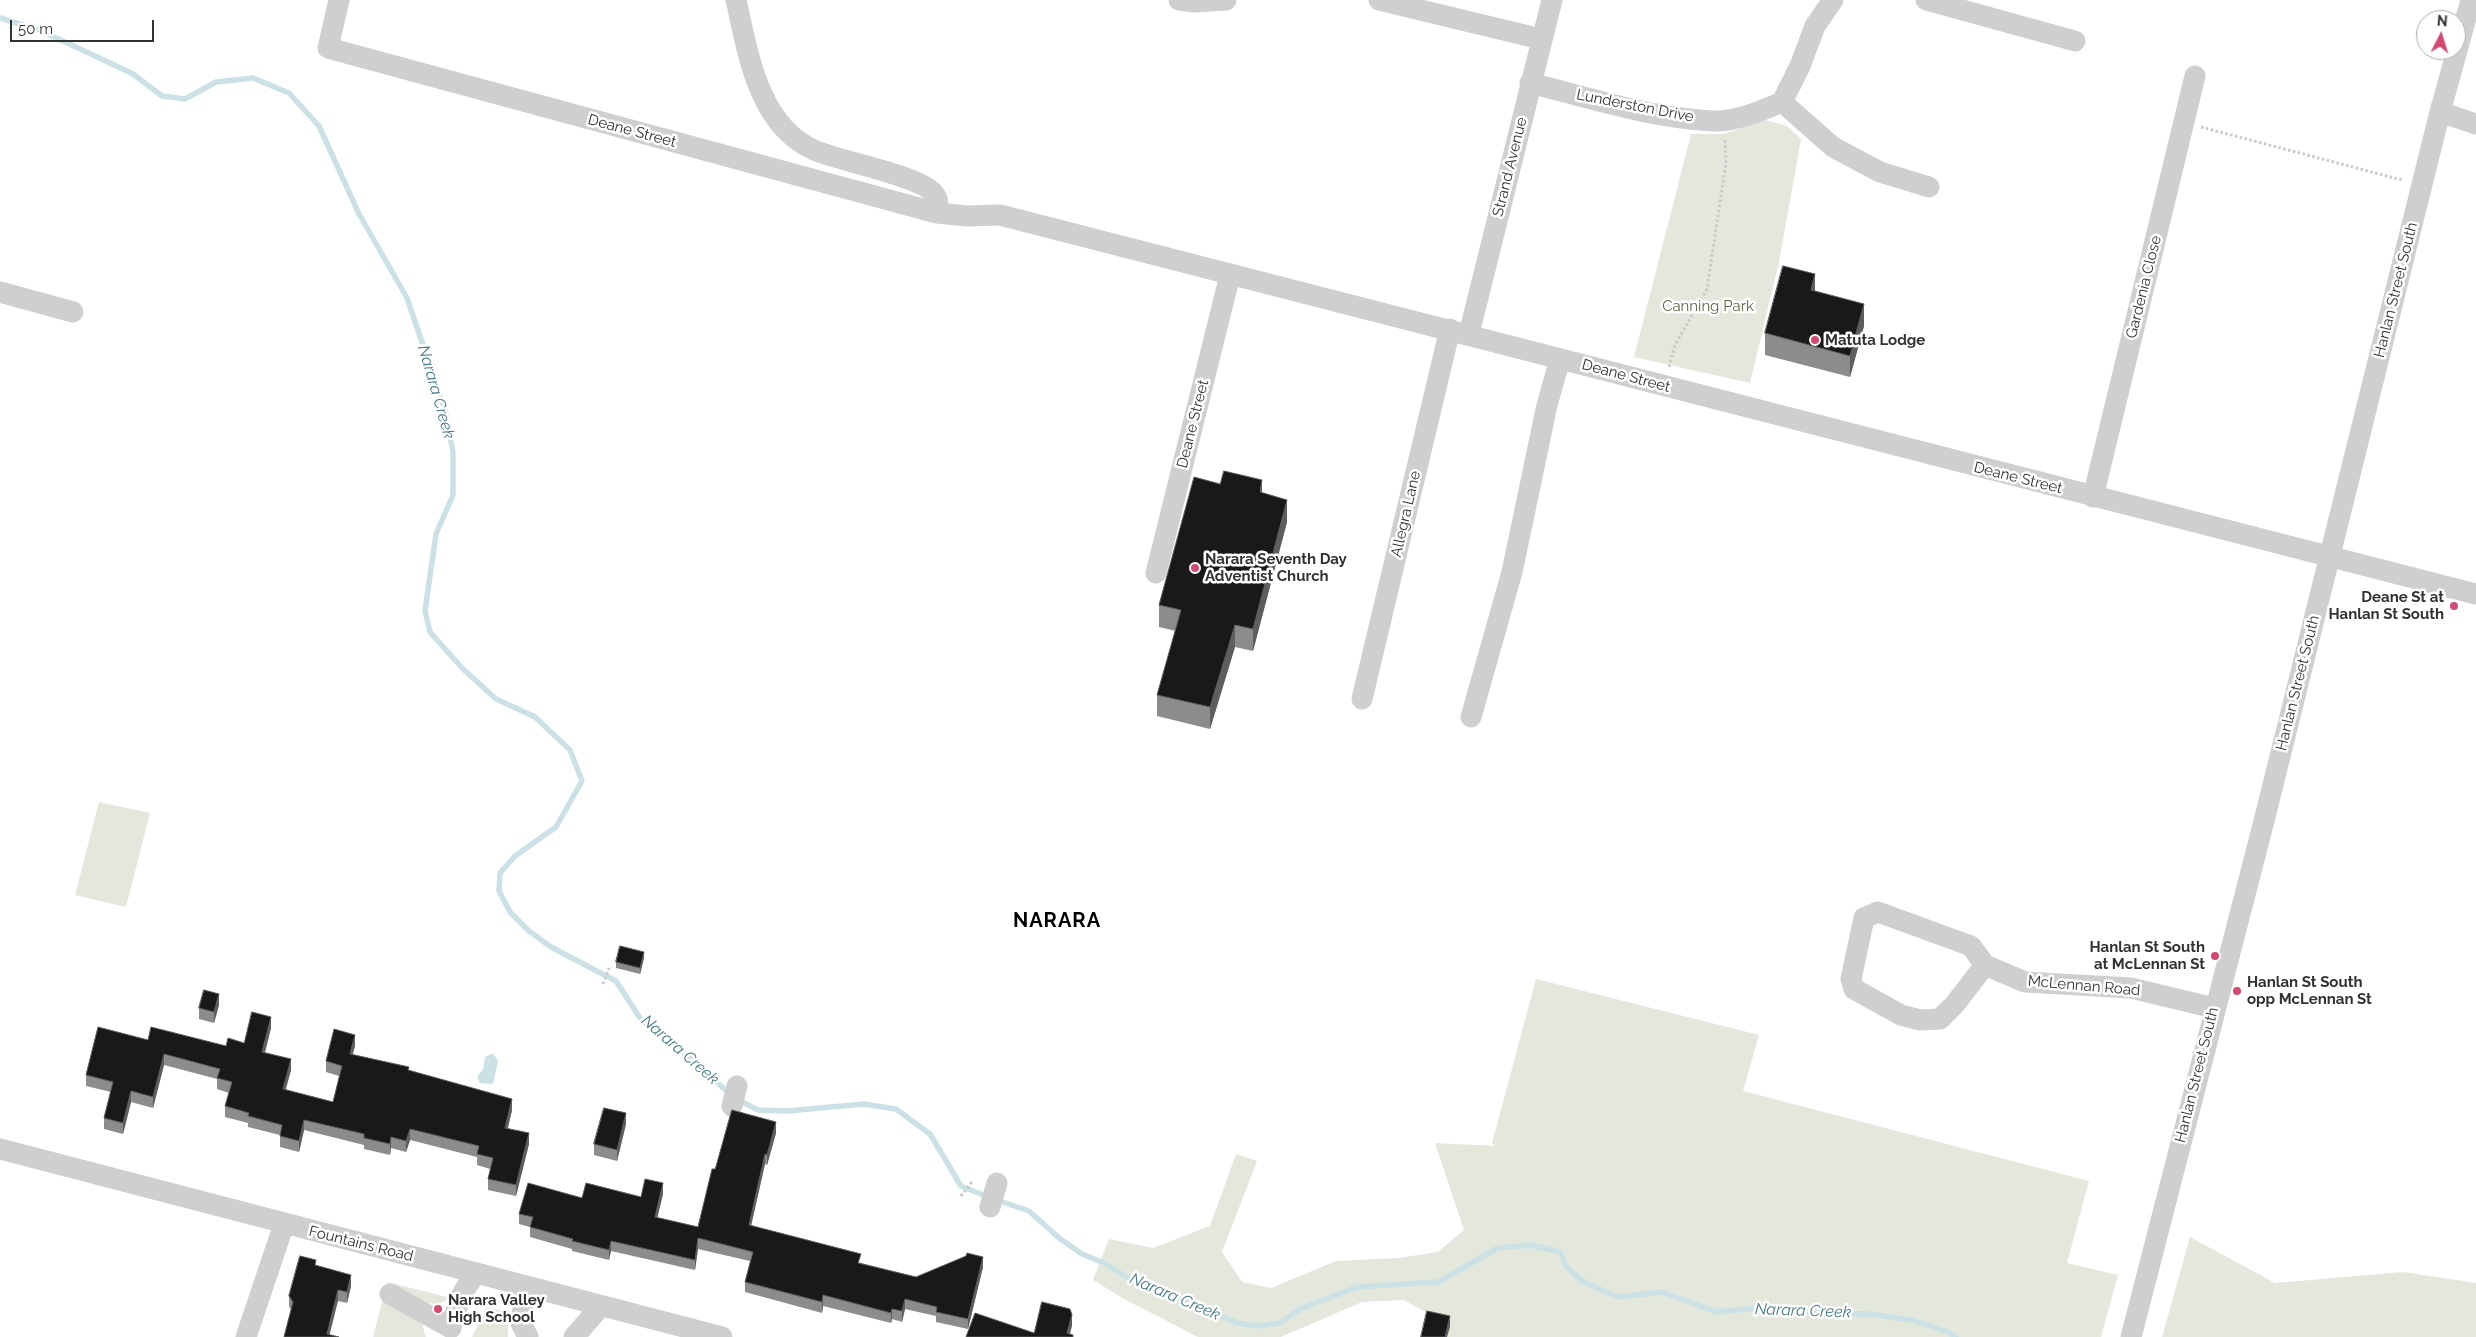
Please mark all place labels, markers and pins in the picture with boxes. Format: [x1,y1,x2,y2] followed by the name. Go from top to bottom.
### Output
[1825,331,1925,349] place label: Matuta Lodge
[1809,334,1821,346] marker: Matuta Lodge
[1205,550,1347,585] place label: Narara Seventh Day Adventist Church
[1189,562,1201,574] marker: Narara Seventh Day Adventist Church
[2329,588,2444,623] place label: Deane St at Hanlan St South
[2448,600,2460,612] marker: Deane St at Hanlan St South
[2090,938,2205,973] place label: Hanlan St South at McLennan St
[2209,950,2221,962] marker: Hanlan St South at McLennan St
[2247,973,2372,1008] place label: Hanlan St South opp McLennan St
[2231,985,2243,997] marker: Hanlan St South opp McLennan St
[448,1291,545,1326] place label: Narara Valley High School
[432,1303,444,1315] marker: Narara Valley High School

